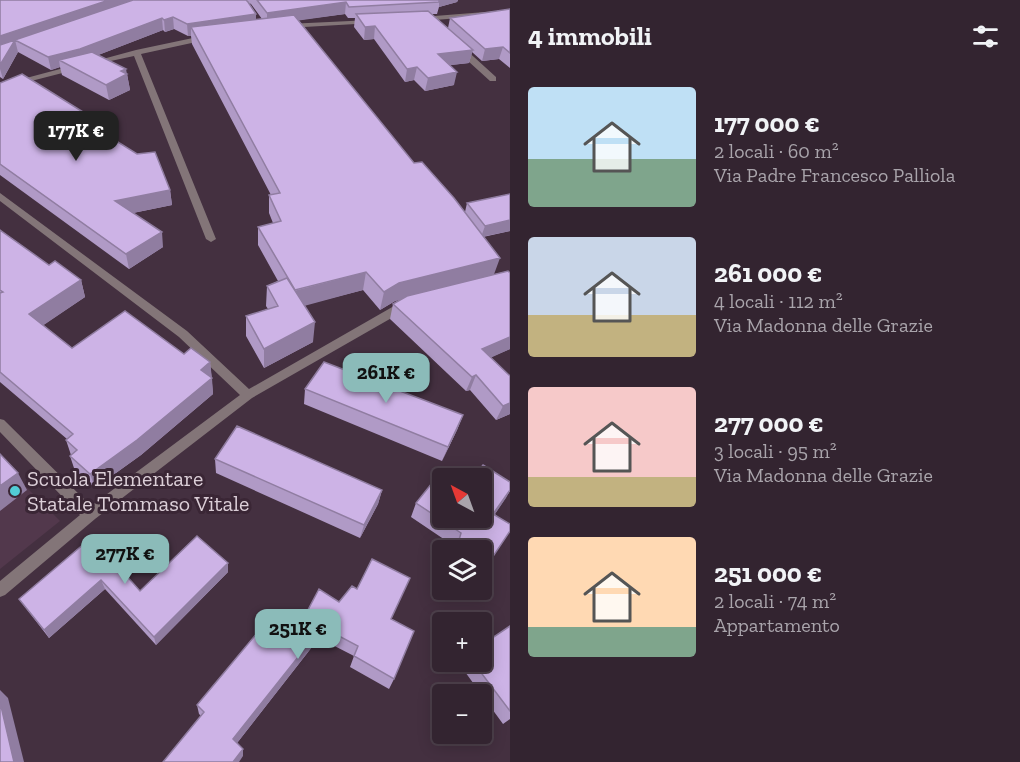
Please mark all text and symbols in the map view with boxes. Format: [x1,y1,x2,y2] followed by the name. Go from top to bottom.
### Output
[528,20,652,52] text: 4 immobili
[969,20,1002,53] icon: filters
[714,107,820,139] text: 177 000 €
[27,111,125,162] pin: 177K €
[576,111,648,183] icon: home
[48,118,104,142] text: 177K €
[714,139,839,163] text: 2 locali · 60 m²
[714,163,955,187] text: Via Padre Francesco Palliola
[714,257,822,289] text: 261 000 €
[576,261,648,333] icon: home
[714,289,843,313] text: 4 locali · 112 m²
[714,313,933,337] text: Via Madonna delle Grazie
[337,353,435,404] pin: 261K €
[357,360,415,384] text: 261K €
[714,407,824,439] text: 277 000 €
[576,411,648,483] icon: home
[714,439,837,463] text: 3 locali · 95 m²
[714,463,933,487] text: Via Madonna delle Grazie
[27,465,249,517] place label: Scuola Elementare Statale Tommaso Vitale
[432,468,492,528] north arrow
[432,468,492,744] map controls
[8,484,22,498] marker: Scuola Elementare Statale Tommaso Vitale
[76,534,174,585] pin: 277K €
[432,540,492,600] button: layers
[95,541,155,565] text: 277K €
[714,557,822,589] text: 251 000 €
[576,561,648,633] icon: home
[714,589,836,613] text: 2 locali · 74 m²
[249,609,347,660] pin: 251K €
[432,612,492,672] button: +
[714,613,840,637] text: Appartamento
[269,616,327,640] text: 251K €
[432,684,492,744] button: −

